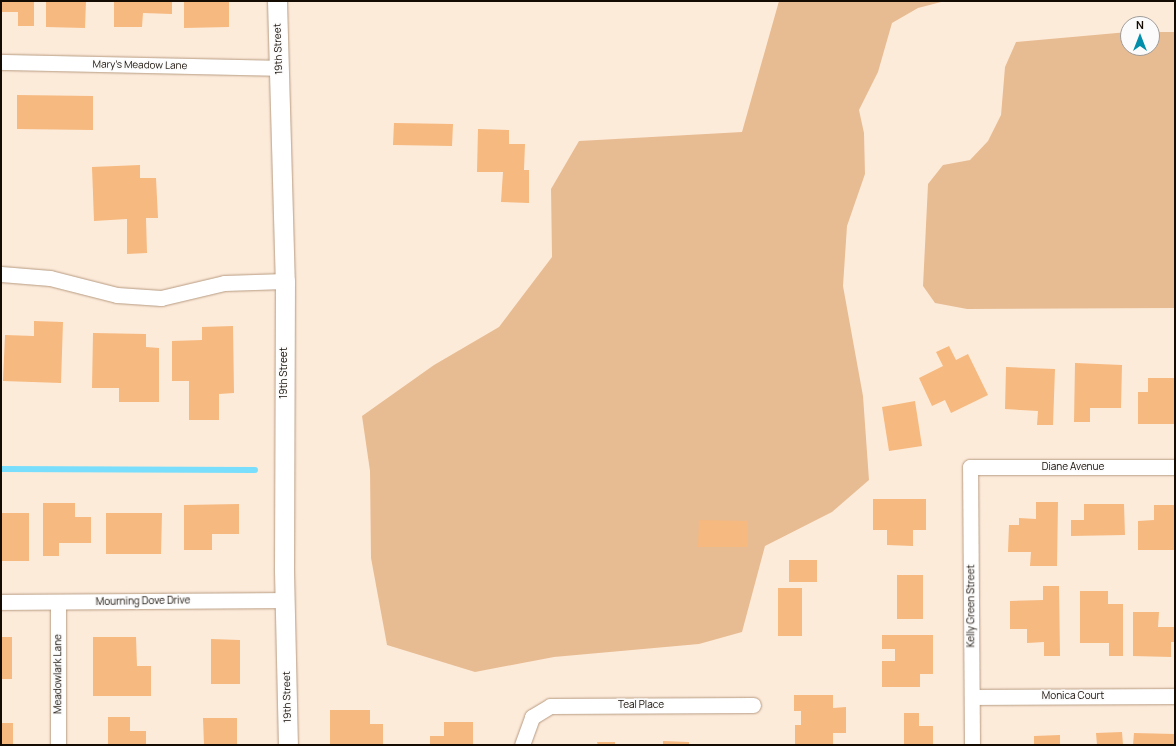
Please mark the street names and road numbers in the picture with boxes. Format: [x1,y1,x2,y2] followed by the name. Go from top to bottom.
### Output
[271,23,285,75] street label: 19th Street
[93,58,187,72] street label: Mary's Meadow Lane
[278,347,290,399] street label: 19th Street
[1042,461,1104,473] street label: Diane Avenue
[965,565,977,647] street label: Kelly Green Street
[96,594,190,608] street label: Mourning Dove Drive
[52,634,64,714] street label: Meadowlark Lane
[281,671,293,723] street label: 19th Street
[1042,690,1104,702] street label: Monica Court
[618,699,664,711] street label: Teal Place

